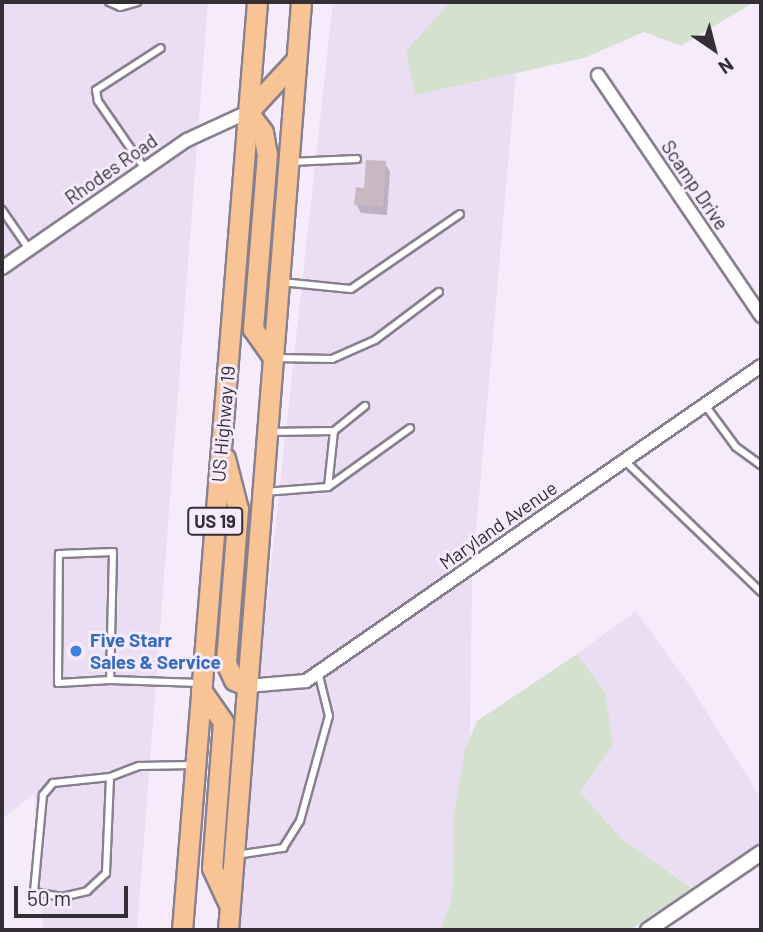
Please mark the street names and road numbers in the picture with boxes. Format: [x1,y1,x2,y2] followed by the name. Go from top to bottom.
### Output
[60,129,162,209] street label: Rhodes Road
[657,136,733,234] street label: Scamp Drive
[207,365,239,483] street label: US Highway 19
[435,476,561,574] street label: Maryland Avenue
[187,506,243,536] road number: US 19

